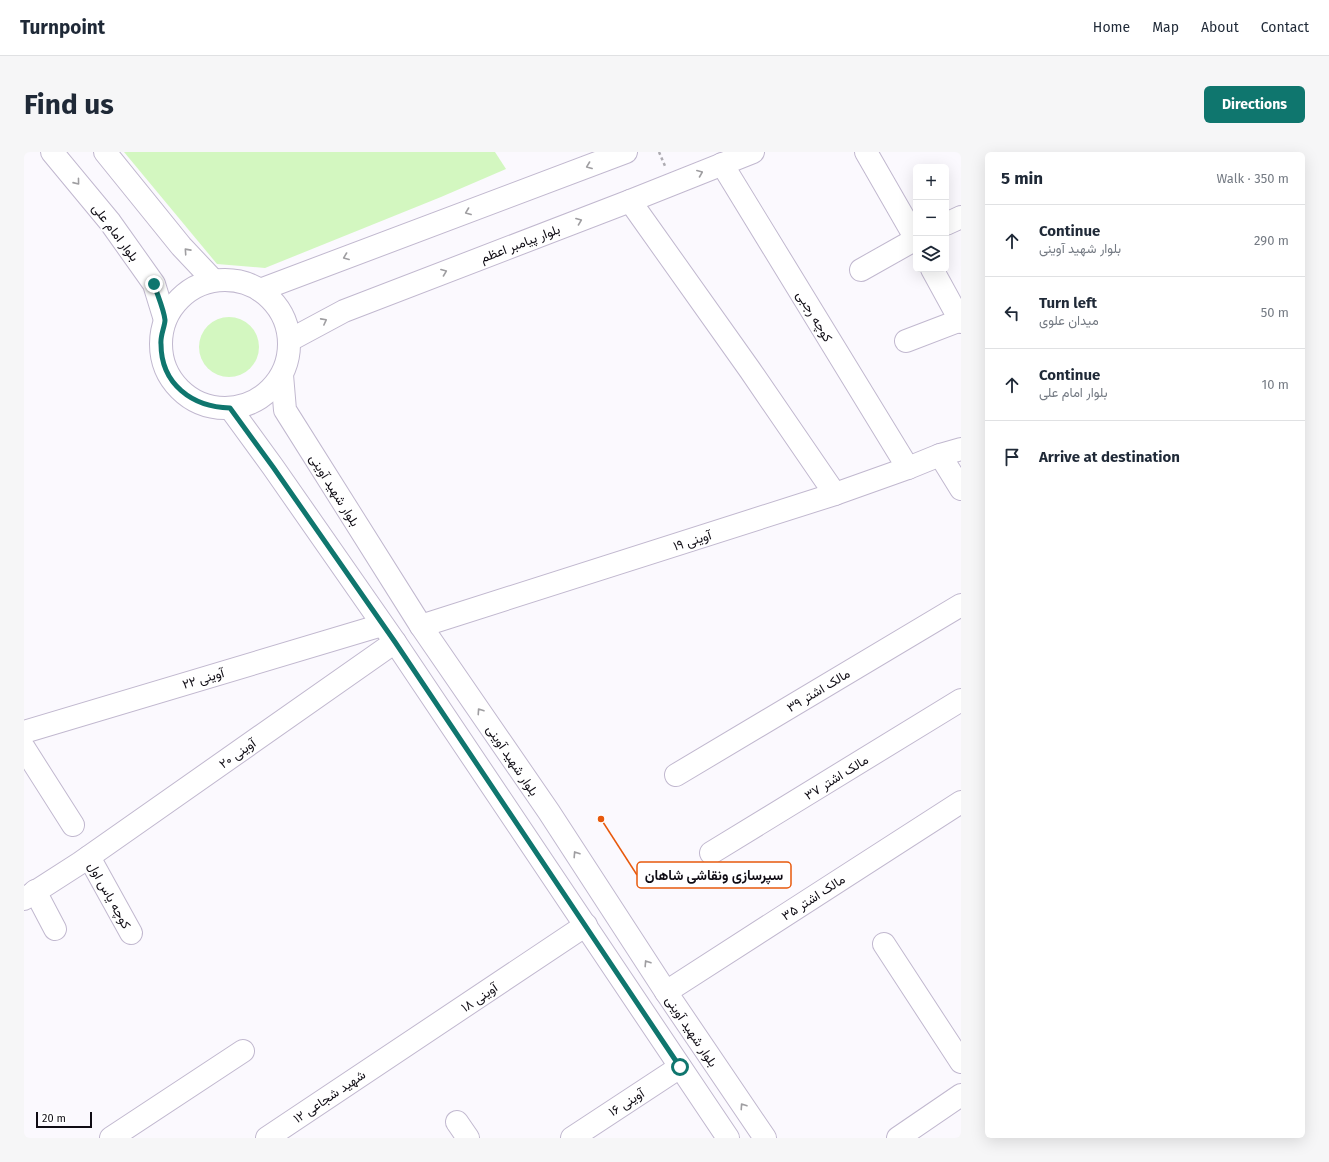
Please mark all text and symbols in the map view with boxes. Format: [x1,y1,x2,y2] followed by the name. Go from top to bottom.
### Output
[20,16,105,39] text: Turnpoint
[1093,19,1130,36] text: Home
[1152,19,1179,36] text: Map
[1201,19,1239,36] text: About
[1261,19,1309,36] text: Contact
[1204,86,1305,123] button: Directions
[24,88,114,121] text: Find us
[586,161,593,169] one-way arrow
[913,164,949,272] map controls
[913,164,949,200] button: +
[1001,168,1043,189] text: 5 min
[695,170,703,178] one-way arrow
[1216,171,1289,186] text: Walk · 350 m
[72,178,79,185] one-way arrow
[88,200,142,265] street label: بلوار امام علی
[913,200,949,236] button: −
[464,207,471,215] one-way arrow
[575,217,582,225] one-way arrow
[478,221,563,267] street label: بلوار پیامبر اعظم
[1039,222,1100,240] text: Continue
[1001,230,1023,252] icon: ahead
[1254,233,1289,248] text: 290 m
[913,236,949,272] button: layers
[1039,241,1121,256] text: بلوار شهید آوینی
[184,249,191,256] one-way arrow
[342,253,349,261] one-way arrow
[441,269,448,277] one-way arrow
[145,275,163,293] route end
[792,288,836,346] street label: کوچه رجبی
[1039,294,1097,312] text: Turn left
[1001,302,1023,324] icon: left
[1261,305,1289,320] text: 50 m
[1039,313,1099,328] text: میدان علوی
[320,319,327,326] one-way arrow
[1039,366,1100,384] text: Continue
[1001,374,1023,396] icon: ahead
[1262,377,1289,392] text: 10 m
[1039,385,1108,400] text: بلوار امام علی
[1001,446,1023,468] icon: arrive
[1039,448,1180,466] text: Arrive at destination
[306,451,363,530] street label: بلوار شهید آوینی
[671,527,714,555] street label: آوینی ۱۹
[181,665,227,693] street label: آوینی ۲۲
[784,666,853,716] street label: مالک اشتر ۳۹
[478,709,485,716] one-way arrow
[483,722,542,799] street label: بلوار شهید آوینی
[216,735,260,772] street label: آوینی ۲۰
[802,752,872,804] street label: مالک اشتر ۳۷
[573,851,581,858] one-way arrow
[83,859,134,932] street label: کوچه یاس اول
[637,862,791,888] callout: سپرسازی و‌نقاشی شاهان
[645,867,783,885] text: سپرسازی و‌نقاشی شاهان
[779,871,848,924] street label: مالک اشتر ۳۵
[644,960,651,967] one-way arrow
[458,979,502,1016] street label: ۱۸ آوینی
[662,993,721,1070] street label: بلوار شهید آوینی
[671,1058,689,1076] route start
[290,1067,369,1127] street label: شهید شجاعی ۱۲
[606,1085,648,1120] street label: ۱۶ آوینی
[740,1103,748,1110] one-way arrow
[36,1110,92,1129] scale bar
[42,1112,66,1125] text: 20 m

